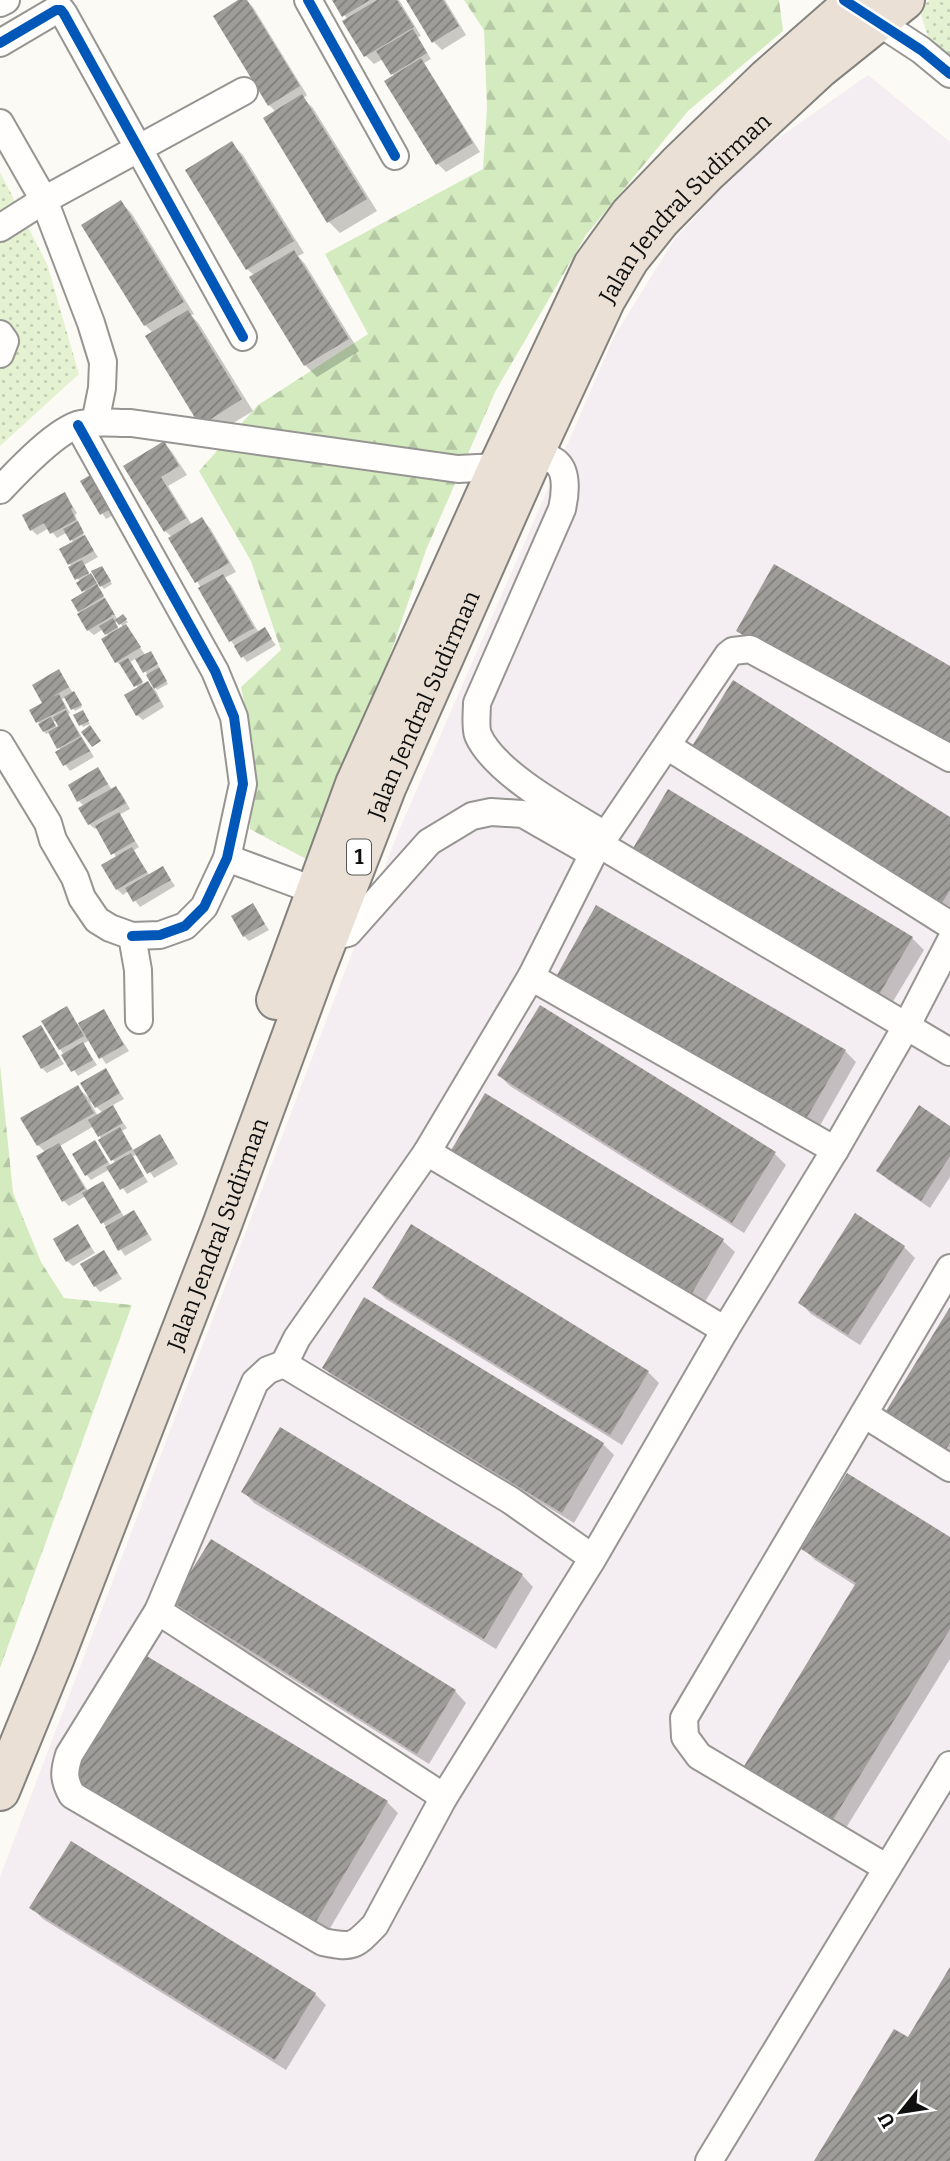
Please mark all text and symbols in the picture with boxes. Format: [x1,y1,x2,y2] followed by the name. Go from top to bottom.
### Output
[592,107,777,309] street label: Jalan Jendral Sudirman
[361,586,486,824] street label: Jalan Jendral Sudirman
[347,840,371,874] road number: 1
[161,1114,274,1355] street label: Jalan Jendral Sudirman
[866,2077,936,2147] north arrow
[873,2108,900,2132] text: U

